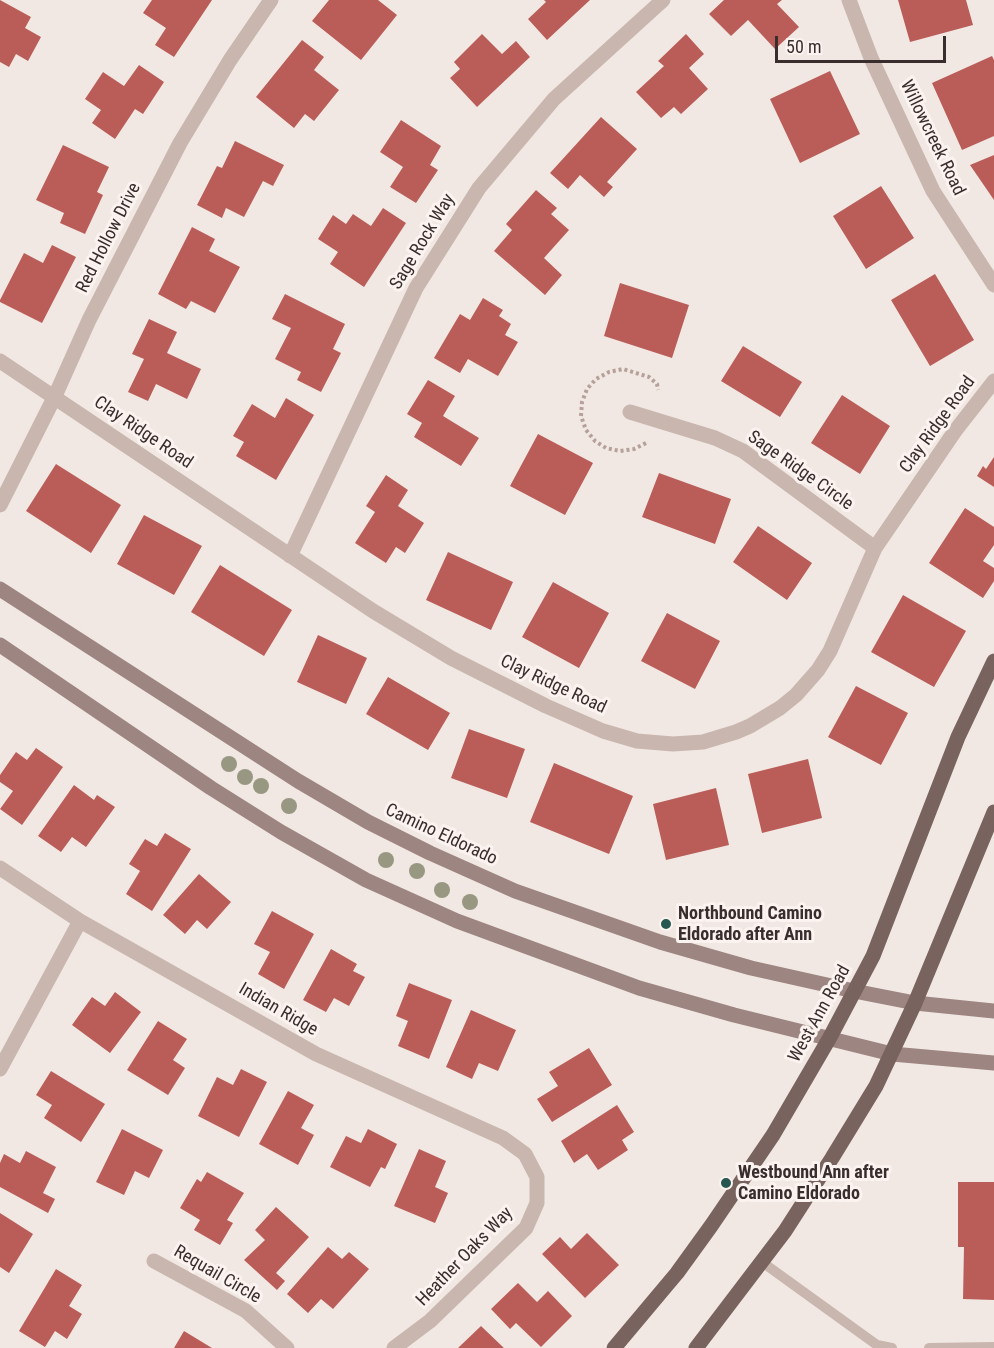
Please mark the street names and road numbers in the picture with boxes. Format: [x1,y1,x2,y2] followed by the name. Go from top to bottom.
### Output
[895,77,969,199] street label: Willowcreek Road
[72,180,146,296] street label: Red Hollow Drive
[386,190,460,294] street label: Sage Rock Way
[896,372,980,478] street label: Clay Ridge Road
[89,392,197,474] street label: Clay Ridge Road
[743,427,857,515] street label: Sage Ridge Circle
[496,651,610,719] street label: Clay Ridge Road
[382,800,500,870] street label: Camino Eldorado
[784,962,856,1066] street label: West Ann Road
[235,979,321,1041] street label: Indian Ridge
[412,1203,518,1311] street label: Heather Oaks Way
[169,1241,265,1309] street label: Requail Circle

